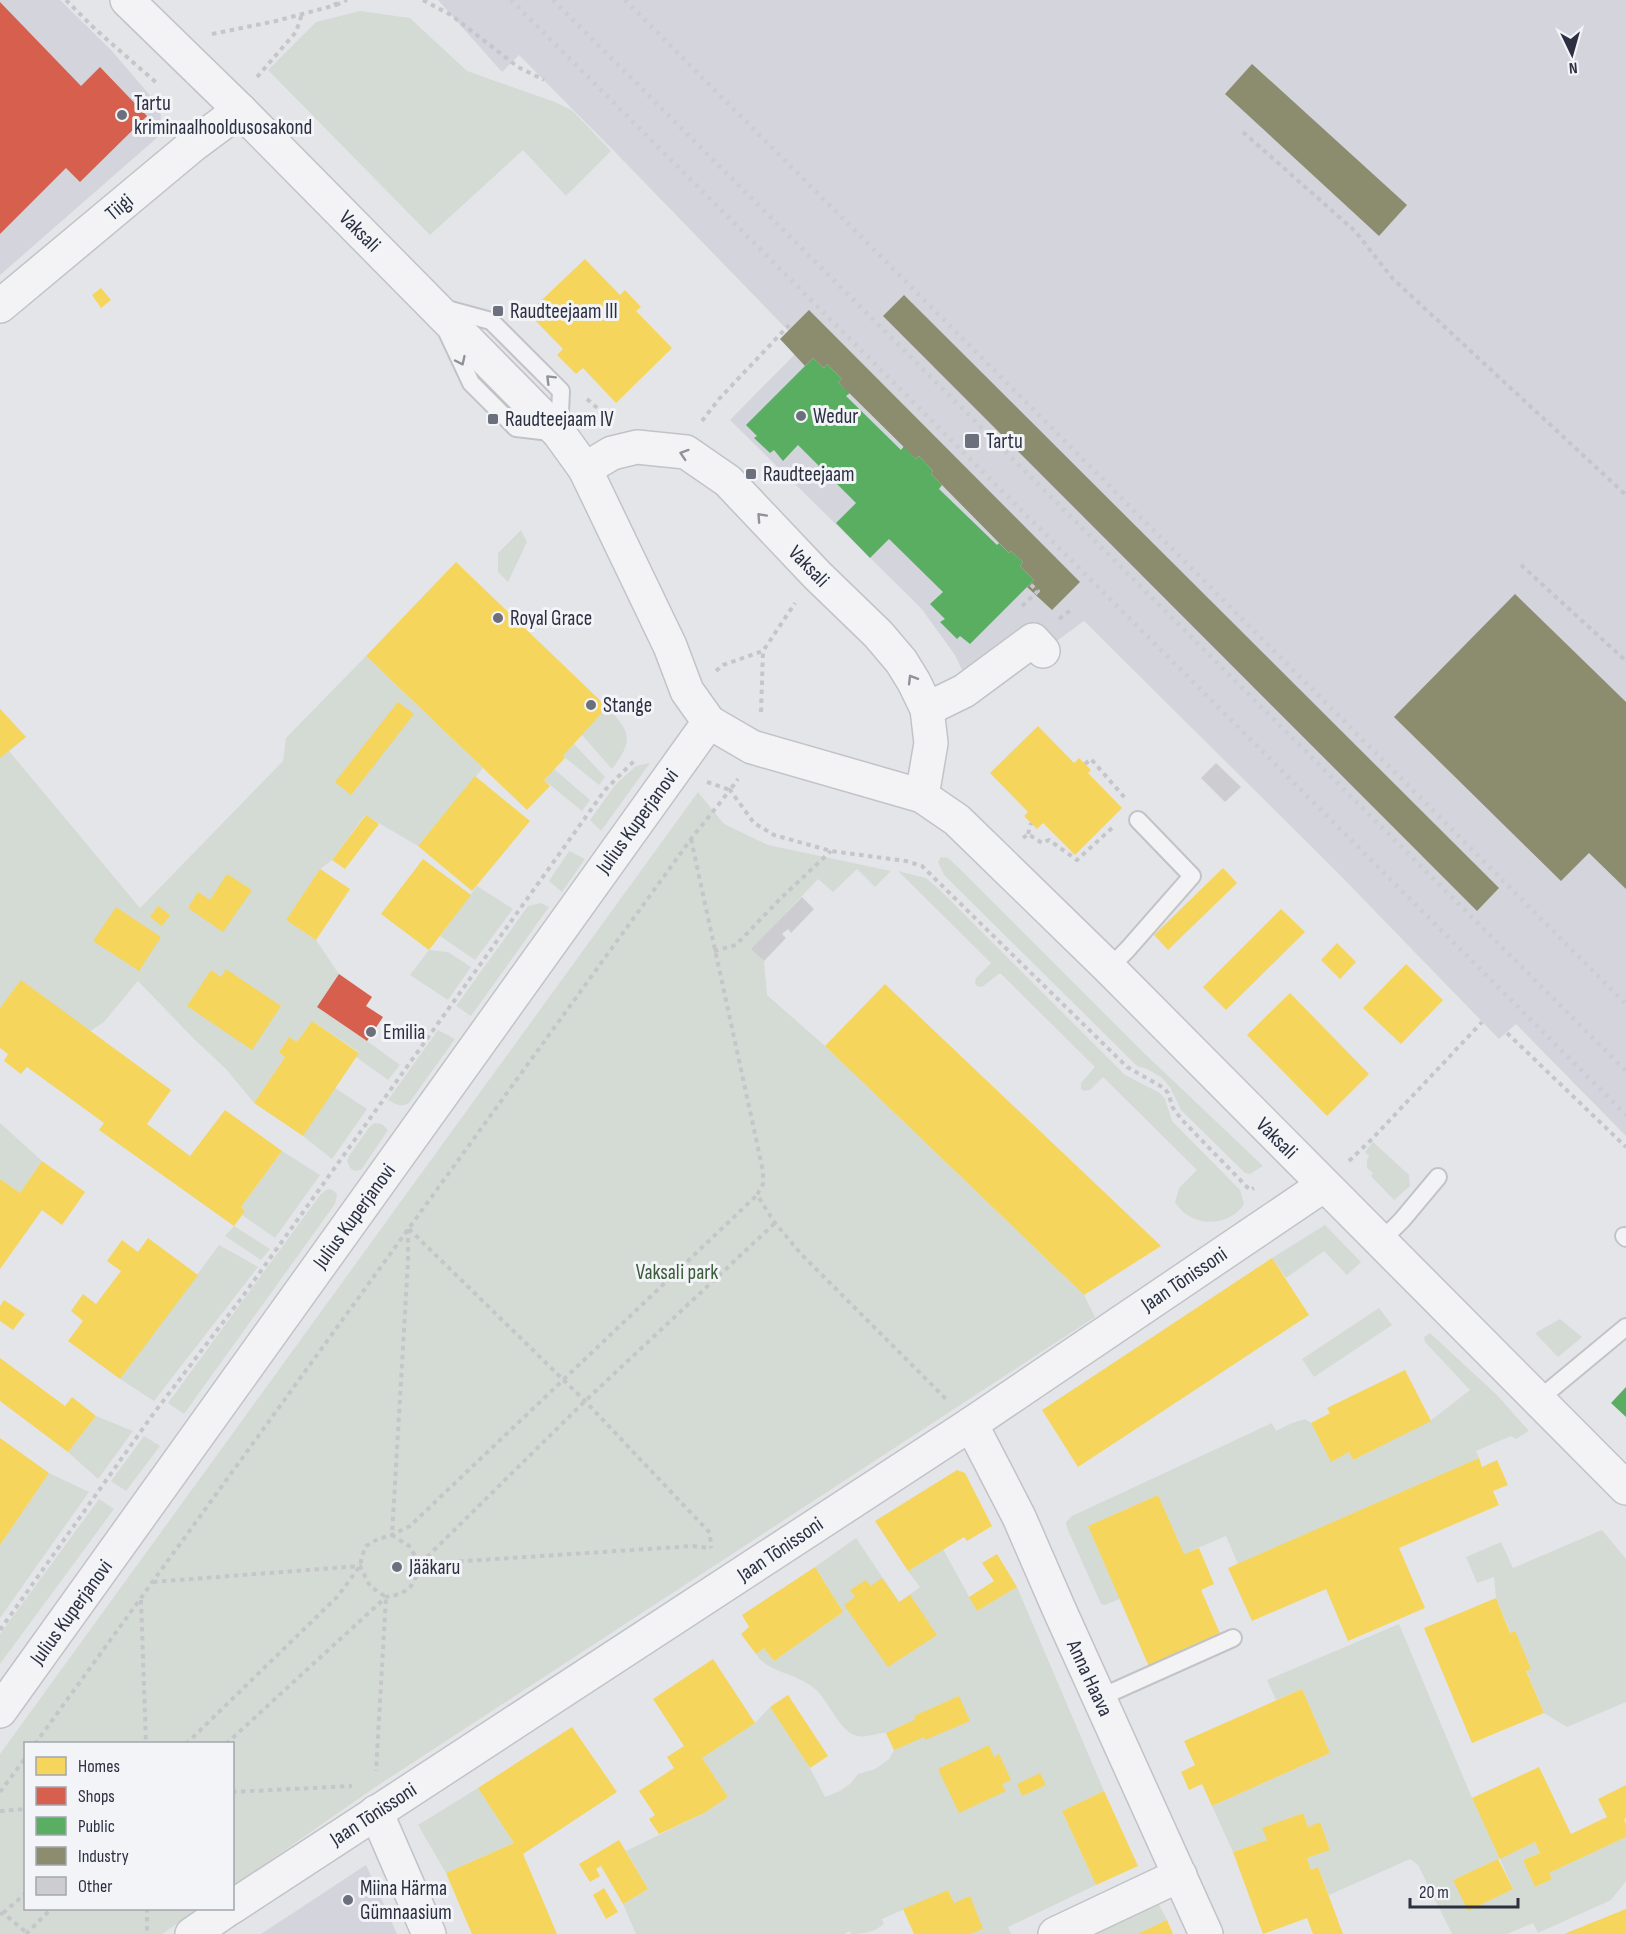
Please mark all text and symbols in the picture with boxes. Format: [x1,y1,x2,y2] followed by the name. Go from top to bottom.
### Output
[1542,24,1602,84] north arrow
[1568,58,1578,77] text: N
[134,91,312,140] place label: Tartu kriminaalhooldusosakond
[115,108,129,122] marker: Tartu kriminaalhooldusosakond
[100,189,138,226] street label: Tiigi
[334,205,386,257] street label: Vaksali
[510,299,618,324] place label: Raudteejaam III
[491,304,505,318] marker: Raudteejaam III
[454,355,466,366] one-way arrow
[546,375,556,386] one-way arrow
[813,404,858,429] place label: Wedur
[505,407,614,432] place label: Raudteejaam IV
[794,409,808,423] marker: Wedur
[486,412,500,426] marker: Raudteejaam IV
[986,429,1023,454] place label: Tartu
[963,432,981,450] marker: Tartu
[679,449,690,461] one-way arrow
[763,462,855,487] place label: Raudteejaam
[744,467,758,481] marker: Raudteejaam
[757,513,768,524] one-way arrow
[783,540,834,592] street label: Vaksali
[510,606,592,631] place label: Royal Grace
[491,611,505,625] marker: Royal Grace
[908,675,919,685] one-way arrow
[603,693,652,718] place label: Stange
[584,698,598,712] marker: Stange
[590,764,684,879] street label: Julius Kuperjanovi
[383,1020,425,1045] place label: Emilia
[364,1025,378,1039] marker: Emilia
[1251,1112,1303,1164] street label: Vaksali
[307,1159,401,1274] street label: Julius Kuperjanovi
[1136,1242,1232,1318] street label: Jaan Tõnissoni
[636,1260,718,1285] park label: Vaksali park
[732,1512,828,1588] street label: Jaan Tõnissoni
[24,1555,118,1670] street label: Julius Kuperjanovi
[408,1555,460,1580] place label: Jääkaru
[390,1560,404,1574] marker: Jääkaru
[1061,1635,1118,1720] street label: Anna Haava
[24,1742,234,1910] legend
[78,1756,120,1777] text: Homes
[325,1777,421,1852] street label: Jaan Tõnissoni
[78,1786,115,1807] text: Shops
[78,1816,115,1837] text: Public
[78,1846,129,1867] text: Industry
[1410,1871,1518,1909] scale bar
[78,1876,112,1897] text: Other
[360,1876,452,1925] place label: Miina Härma Gümnaasium
[1419,1882,1449,1903] text: 20 m
[341,1893,355,1907] marker: Miina Härma Gümnaasium

